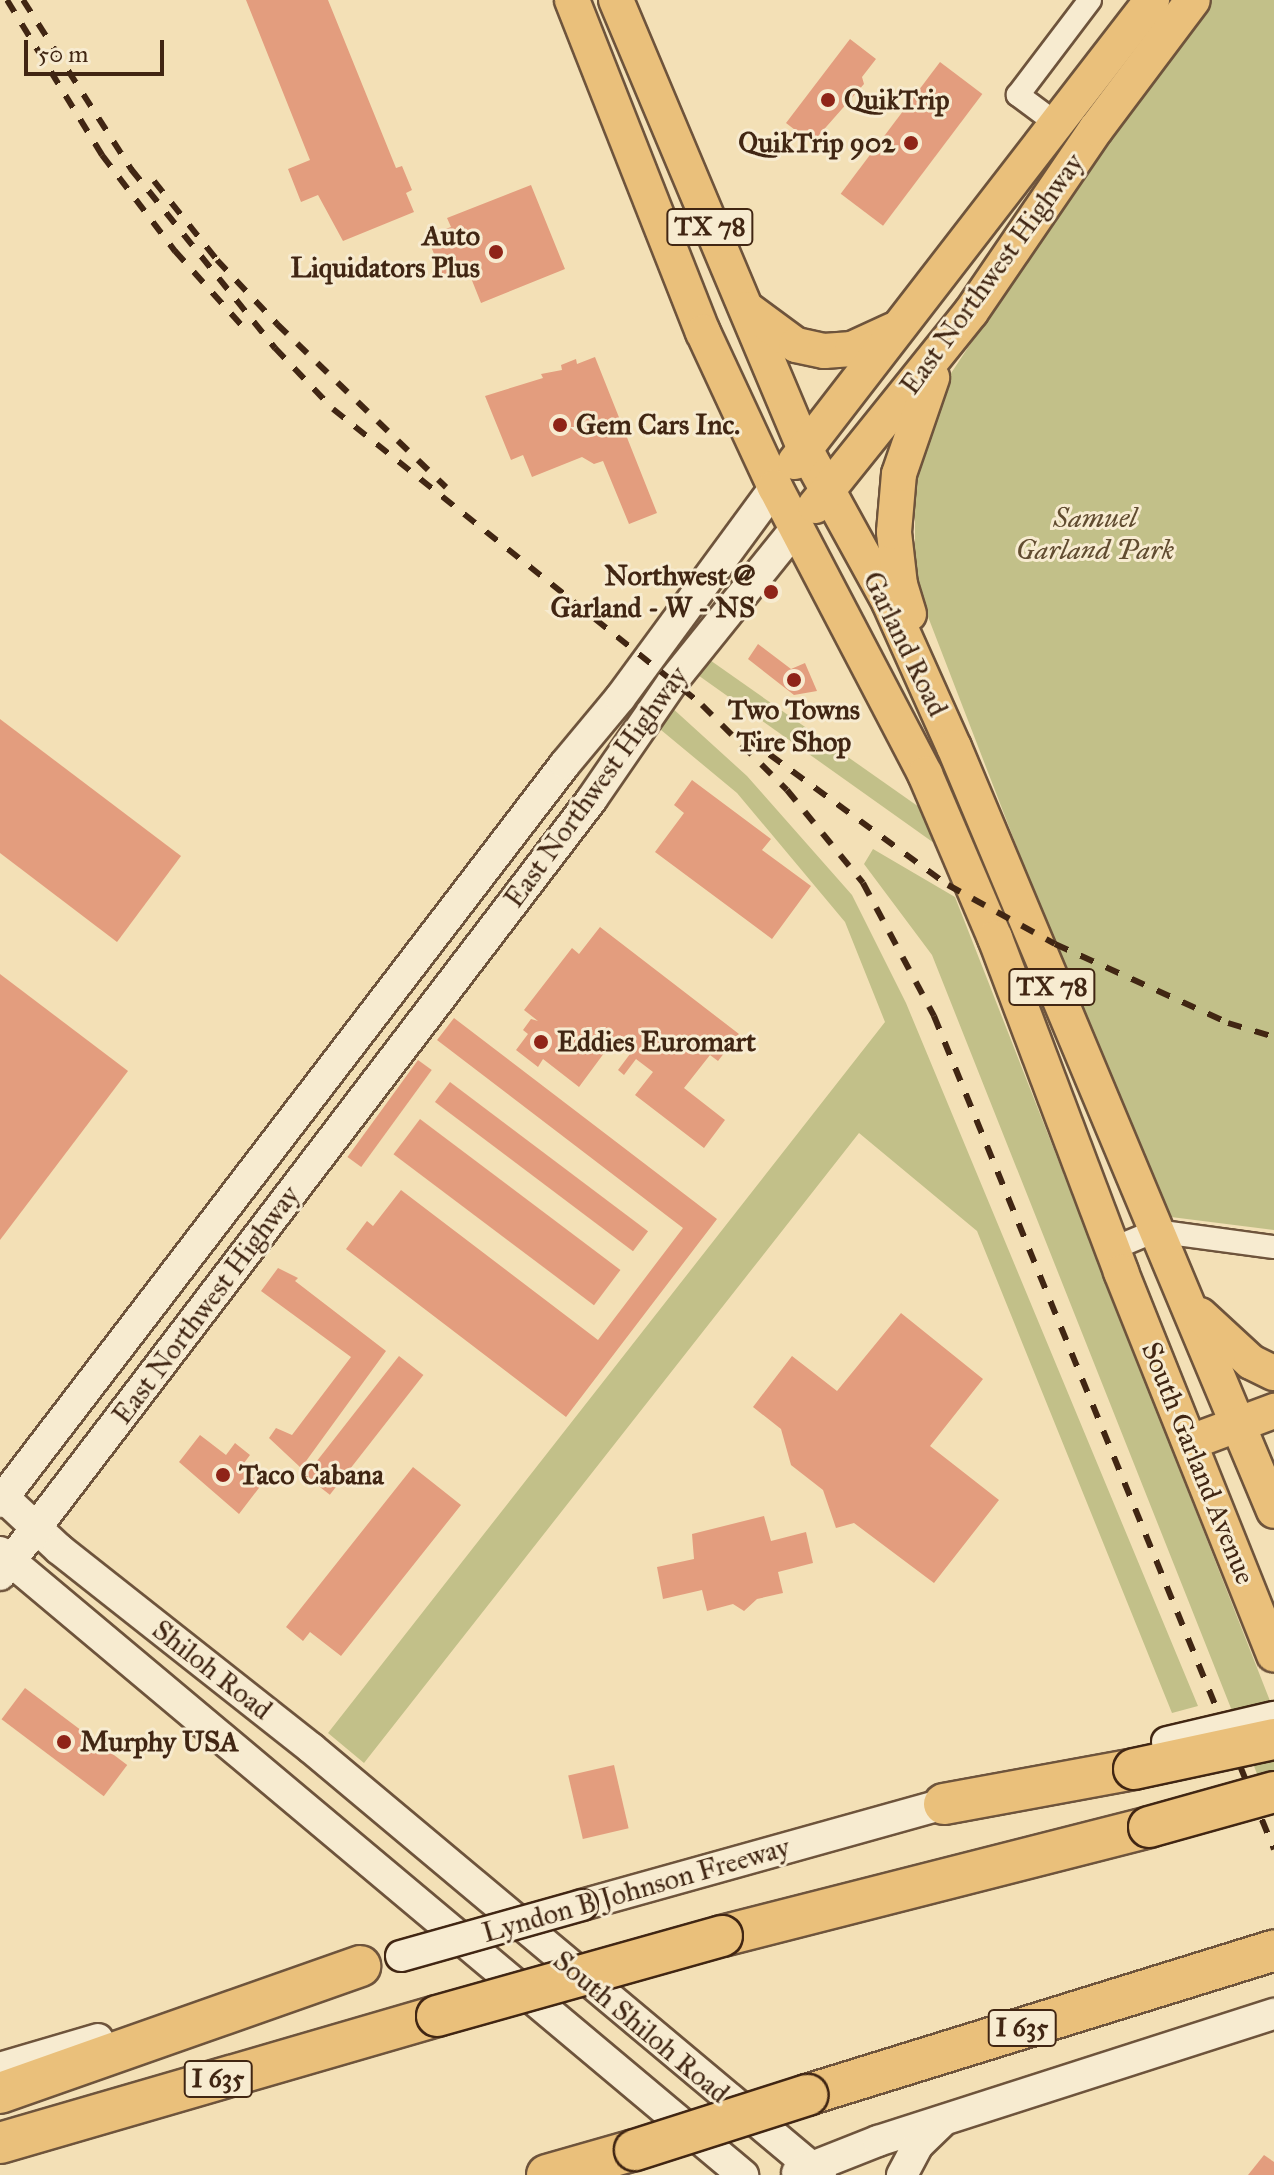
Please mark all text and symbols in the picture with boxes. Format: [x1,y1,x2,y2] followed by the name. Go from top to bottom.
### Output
[28,24,168,74] scale bar
[38,39,88,69] text: 50 m
[844,83,949,117] place label: QuikTrip
[819,91,837,109] marker: QuikTrip
[738,126,895,160] place label: QuikTrip 902
[902,134,920,152] marker: QuikTrip 902
[893,147,1091,401] street label: East Northwest Highway
[666,205,754,249] road number: TX 78
[291,219,480,285] place label: Auto Liquidators Plus
[487,243,505,261] marker: Auto Liquidators Plus
[576,408,740,442] place label: Gem Cars Inc.
[551,416,569,434] marker: Gem Cars Inc.
[1016,501,1174,567] park label: Samuel Garland Park
[550,559,755,625] place label: Northwest @ Garland - W - NS
[856,566,954,722] street label: Garland Road
[762,583,780,601] marker: Northwest @ Garland - W - NS
[497,660,695,914] street label: East Northwest Highway
[785,671,803,689] marker: Two Towns Tire Shop
[728,693,860,759] place label: Two Towns Tire Shop
[1008,965,1096,1009] road number: TX 78
[557,1025,756,1059] place label: Eddies Euromart
[532,1033,550,1051] marker: Eddies Euromart
[105,1179,307,1431] street label: East Northwest Highway
[1134,1337,1262,1589] street label: South Garland Avenue
[239,1458,384,1492] place label: Taco Cabana
[214,1466,232,1484] marker: Taco Cabana
[146,1613,278,1727] street label: Shiloh Road
[80,1725,239,1759] place label: Murphy USA
[55,1733,73,1751] marker: Murphy USA
[478,1830,794,1950] street label: Lyndon B Johnson Freeway
[546,1944,736,2110] street label: South Shiloh Road
[986,2006,1058,2050] road number: I 635
[182,2057,254,2101] road number: I 635

